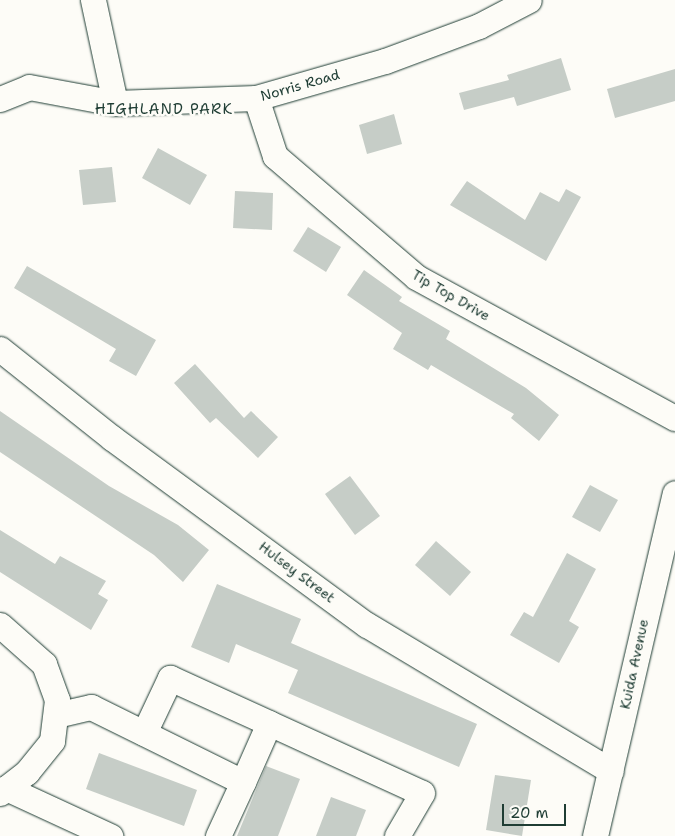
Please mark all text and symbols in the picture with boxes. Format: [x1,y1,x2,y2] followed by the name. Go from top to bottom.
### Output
[258,66,342,104] street label: Norris Road
[93,101,235,119] district label: HIGHLAND PARK
[409,266,493,324] street label: Tip Top Drive
[256,538,338,606] street label: Hulsey Street
[616,617,652,711] street label: Kuida Avenue
[505,794,569,826] scale bar
[510,803,549,823] text: 20 m

